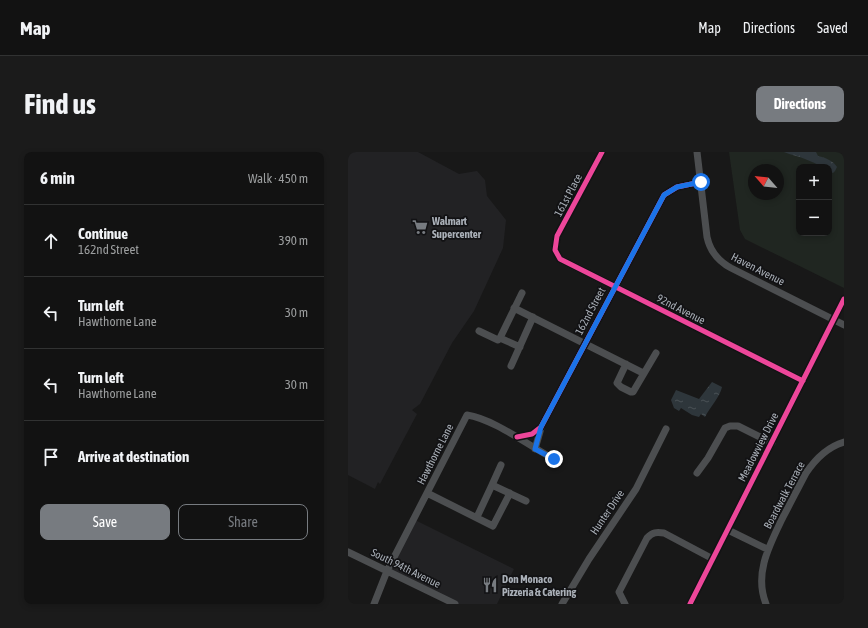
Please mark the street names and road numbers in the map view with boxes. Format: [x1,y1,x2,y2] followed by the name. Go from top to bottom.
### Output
[552,172,584,218] street label: 161st Place
[729,250,787,288] street label: Haven Avenue
[573,285,607,337] street label: 162nd Street
[655,292,707,326] street label: 92nd Avenue
[735,411,781,483] street label: Meadowview Drive
[415,422,455,486] street label: Hawthorne Lane
[761,459,807,531] street label: Boardwalk Terrace
[588,487,626,537] street label: Hunter Drive
[369,546,443,590] street label: South 94th Avenue

